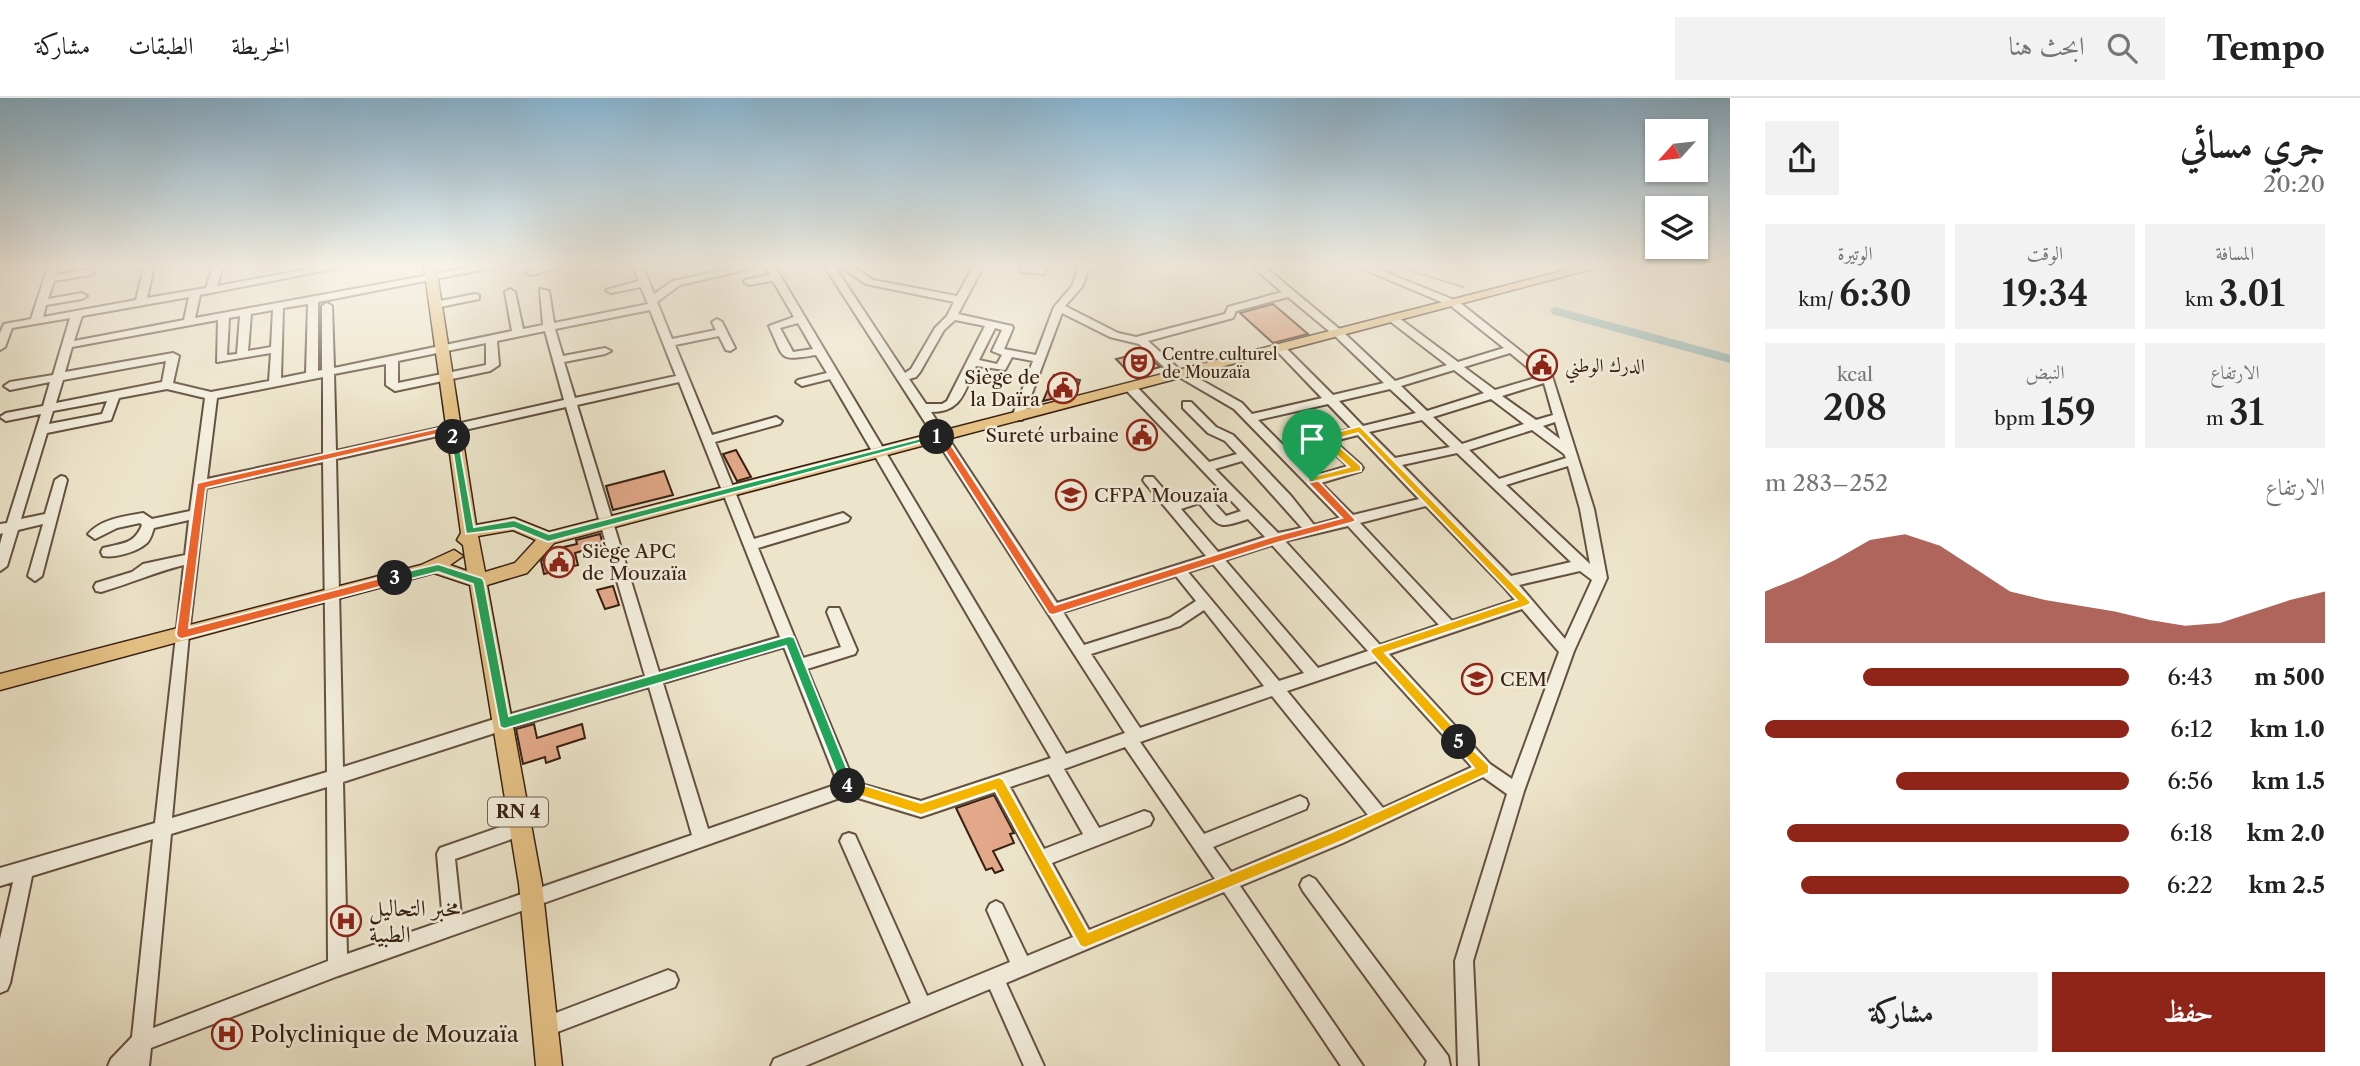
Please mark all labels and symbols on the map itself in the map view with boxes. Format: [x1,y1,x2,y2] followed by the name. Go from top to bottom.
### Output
[1645,119,1708,182] north arrow
[1162,344,1278,382] place label: Centre culturel de Mouzaïa
[1122,346,1156,380] theatre icon: Centre culturel de Mouzaïa
[1525,348,1559,382] public building icon: الدرك الوطني
[1565,354,1645,384] place label: الدرك الوطني
[964,366,1040,411] place label: Siège de la Daïra
[1046,371,1080,405] public building icon: Siège de la Daïra
[1282,409,1342,481] pin
[1125,418,1159,452] public building icon: Sureté urbaine
[435,420,470,454] pin: 2
[920,420,954,454] pin: 1
[986,424,1119,447] place label: Sureté urbaine
[1054,478,1088,512] school or university icon: CFPA Mouzaïa
[1094,484,1229,507] place label: CFPA Mouzaïa
[582,540,687,585] place label: Siège APC de Mouzaïa
[542,545,576,579] public building icon: Siège APC de Mouzaïa
[378,560,412,596] pin: 3
[1460,662,1494,696] school or university icon: CEM
[1500,668,1547,691] place label: CEM
[1442,724,1476,760] pin: 5
[830,768,866,804] pin: 4
[488,798,548,826] road number: RN 4
[369,894,460,948] place label: مخبر التحاليل الطبية
[329,904,363,938] hospital icon: مخبر التحاليل الطبية
[210,1017,244,1051] hospital icon: Polyclinique de Mouzaïa
[250,1020,520,1048] place label: Polyclinique de Mouzaïa

